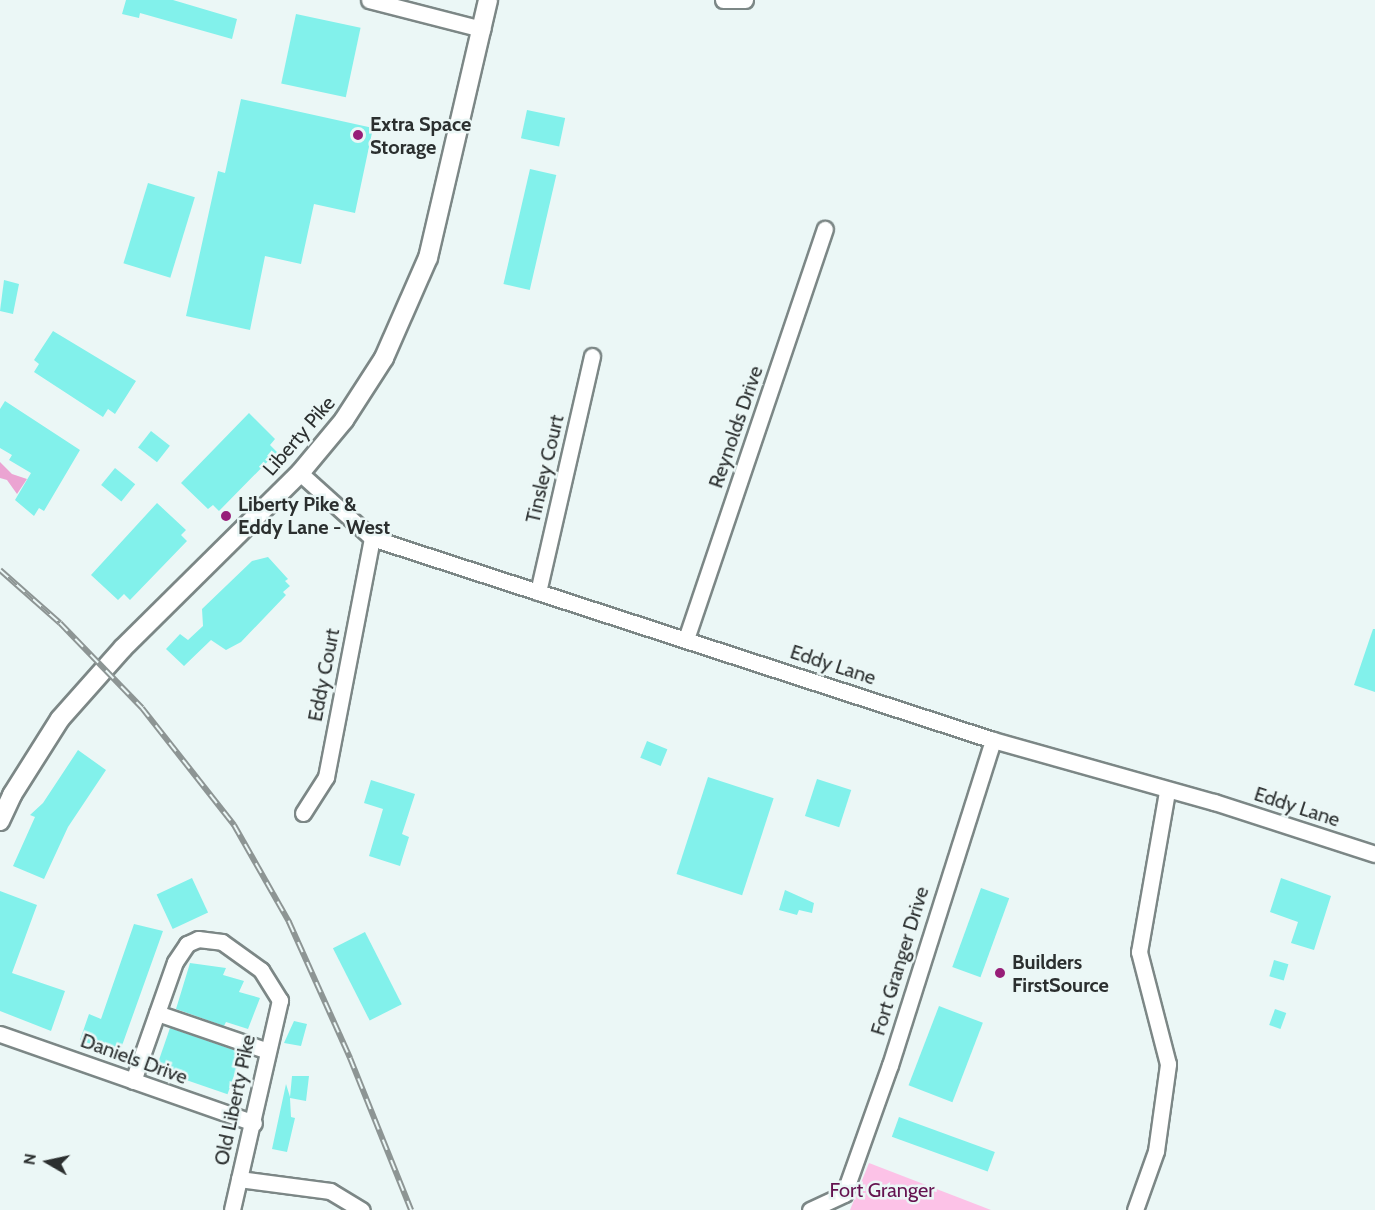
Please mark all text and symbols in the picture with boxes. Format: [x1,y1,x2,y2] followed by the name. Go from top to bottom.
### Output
[370,112,471,159] place label: Extra Space Storage
[351,128,365,142] marker: Extra Space Storage
[704,363,768,491] street label: Reynolds Drive
[258,391,340,481] street label: Liberty Pike
[521,413,569,525] street label: Tinsley Court
[238,492,390,539] place label: Liberty Pike & Eddy Lane - West
[219,509,233,523] marker: Liberty Pike & Eddy Lane - West
[303,627,345,723] street label: Eddy Court
[787,640,879,690] street label: Eddy Lane
[1251,782,1343,832] street label: Eddy Lane
[866,884,934,1038] street label: Fort Granger Drive
[1012,950,1109,997] place label: Builders FirstSource
[993,966,1007,980] marker: Builders FirstSource
[77,1029,191,1089] street label: Daniels Drive
[209,1032,261,1168] street label: Old Liberty Pike
[18,1132,78,1192] north arrow
[19,1152,40,1166] text: N
[830,1178,934,1202] park label: Fort Granger

